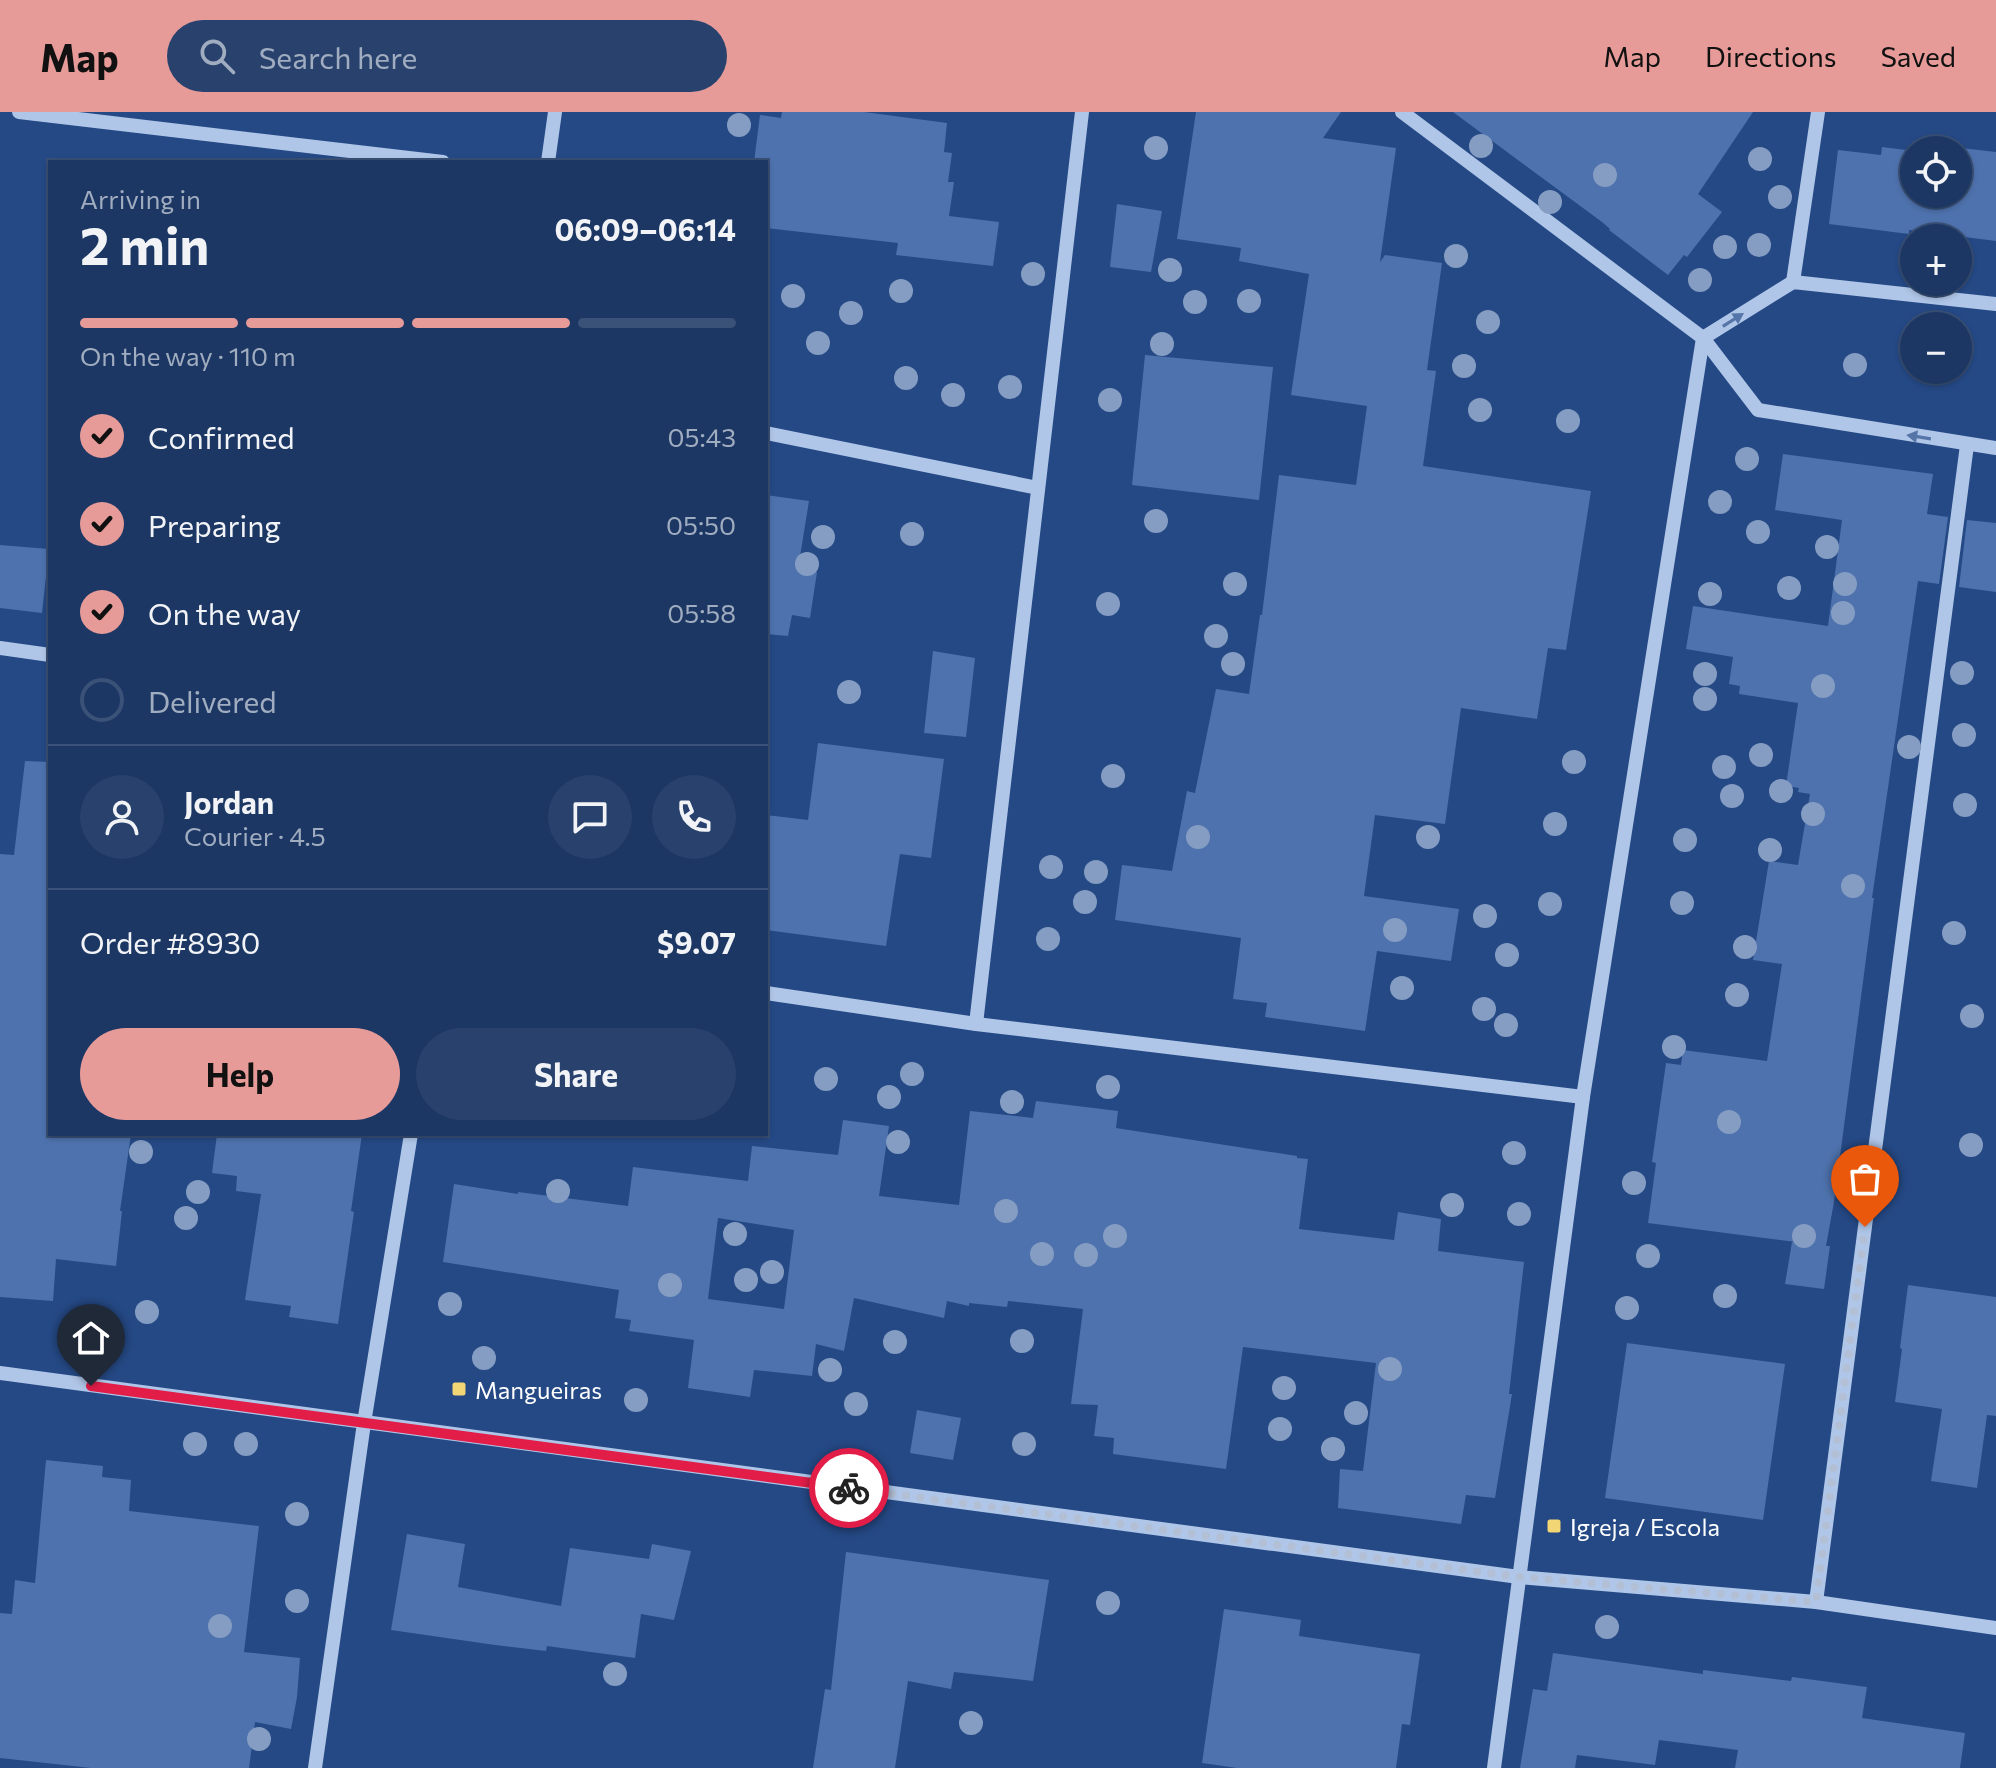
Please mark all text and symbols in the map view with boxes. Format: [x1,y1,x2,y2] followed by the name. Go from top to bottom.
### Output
[167,20,727,92] search box
[40,33,119,80] text: Map
[195,34,239,78] icon: search
[259,38,417,75] text: Search here
[1603,39,1661,73] text: Map
[1705,39,1836,73] text: Directions
[1880,39,1956,73] text: Saved
[1900,136,1972,384] map controls
[1900,136,1972,208] button: locate
[80,183,201,214] text: Arriving in
[554,210,736,247] text: 06:09–06:14
[80,212,209,276] text: 2 min
[1900,224,1972,296] button: +
[1900,312,1972,384] button: −
[1722,313,1744,327] one-way arrow
[80,340,296,371] text: On the way · 110 m
[80,414,124,458] icon: check
[148,418,295,455] text: Confirmed
[668,421,736,452] text: 05:43
[1906,430,1931,442] one-way arrow
[80,502,124,546] icon: check
[148,506,281,543] text: Preparing
[666,509,736,540] text: 05:50
[80,590,124,634] icon: check
[148,594,301,631] text: On the way
[667,597,736,628] text: 05:58
[148,682,277,719] text: Delivered
[80,775,164,859] button: person
[548,775,632,859] button: chat
[652,775,736,859] button: phone
[184,783,274,820] text: Jordan
[184,820,326,851] text: Courier · 4.5
[80,923,260,960] text: Order #8930
[657,923,736,960] text: $9.07
[80,1028,400,1120] button: Help
[416,1028,736,1120] button: Share
[1831,1145,1899,1227] pin
[1843,1157,1887,1201] icon: bag
[57,1304,125,1386] pin
[69,1316,113,1360] icon: home
[475,1375,602,1404] place label: Mangueiras
[450,1380,468,1398] marker: Mangueiras
[809,1448,889,1528] courier
[827,1466,871,1510] icon: bike
[1570,1512,1720,1541] place label: Igreja / Escola
[1545,1517,1563,1535] marker: Igreja / Escola

